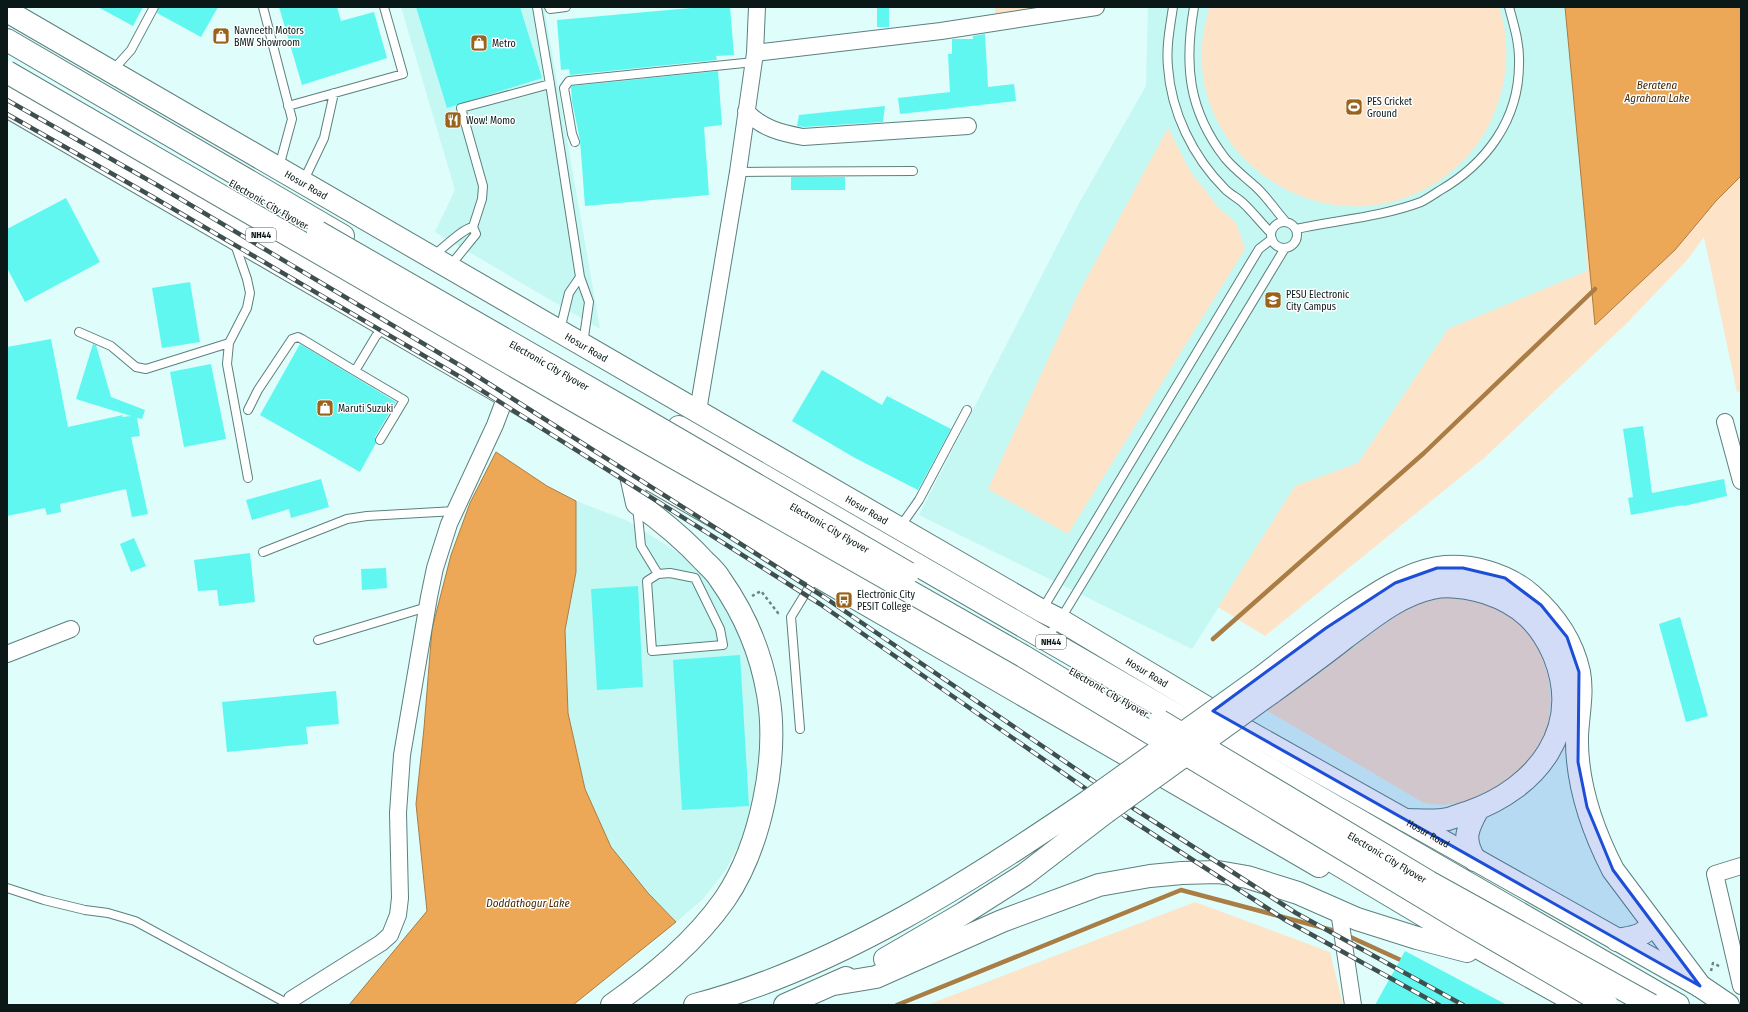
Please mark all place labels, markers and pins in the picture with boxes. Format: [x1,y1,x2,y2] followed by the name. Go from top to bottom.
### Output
[234,25,304,49] place label: Navneeth Motors BMW Showroom
[211,26,231,46] shop icon: Navneeth Motors BMW Showroom
[469,33,489,53] shop icon: Metro
[492,38,516,50] place label: Metro
[1367,96,1413,120] place label: PES Cricket Ground
[1344,97,1364,117] sports icon: PES Cricket Ground
[443,110,463,130] restaurant icon: Wow! Momo
[466,115,515,127] place label: Wow! Momo
[1286,289,1350,313] place label: PESU Electronic City Campus
[1263,290,1283,310] school or university icon: PESU Electronic City Campus
[315,398,335,418] shop icon: Maruti Suzuki
[338,403,393,415] place label: Maruti Suzuki
[857,589,915,613] place label: Electronic City PESIT College
[834,590,854,610] bus stop icon: Electronic City PESIT College

